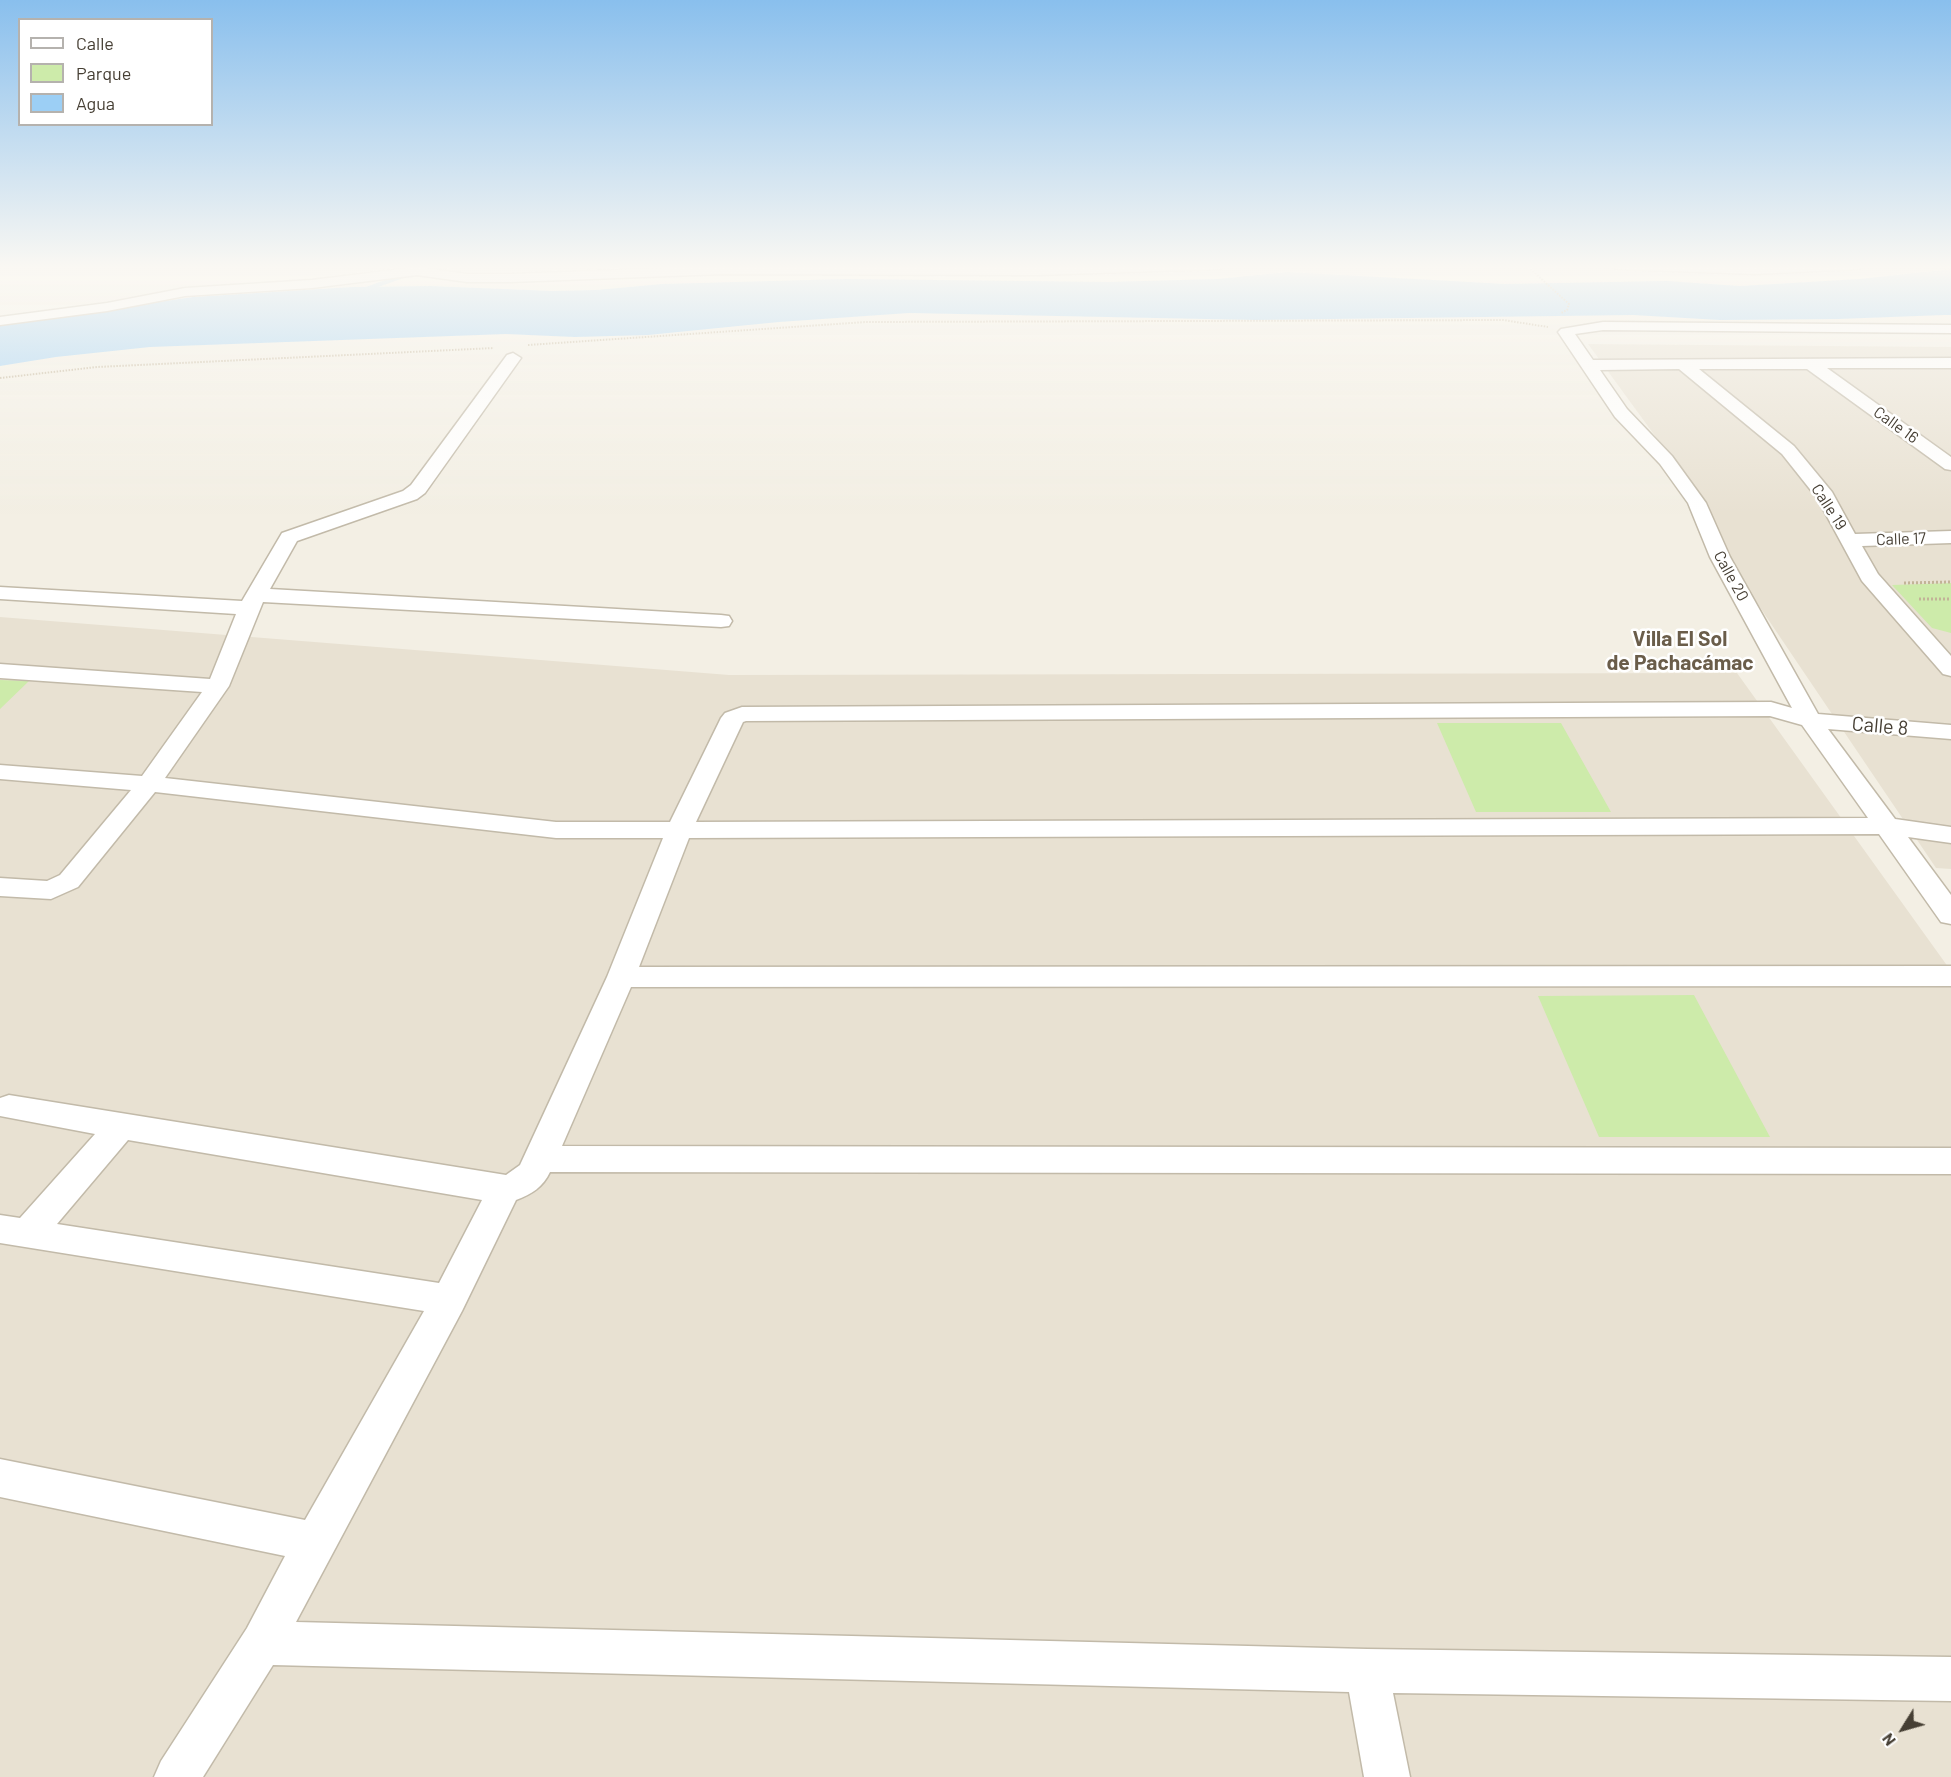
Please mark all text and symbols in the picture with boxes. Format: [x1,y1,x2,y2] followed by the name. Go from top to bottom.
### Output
[18,18,213,126] legend
[76,32,114,54] text: Calle
[76,62,131,84] text: Parque
[76,92,115,114] text: Agua
[1870,402,1922,448] street label: Calle 16
[1807,480,1851,534] street label: Calle 19
[1876,529,1926,549] street label: Calle 17
[1709,548,1753,604] street label: Calle 20
[1606,626,1754,676] district label: Villa El Sol de Pachacámac
[1851,712,1909,740] street label: Calle 8
[1873,1699,1933,1759] north arrow
[1877,1730,1899,1750] text: N

